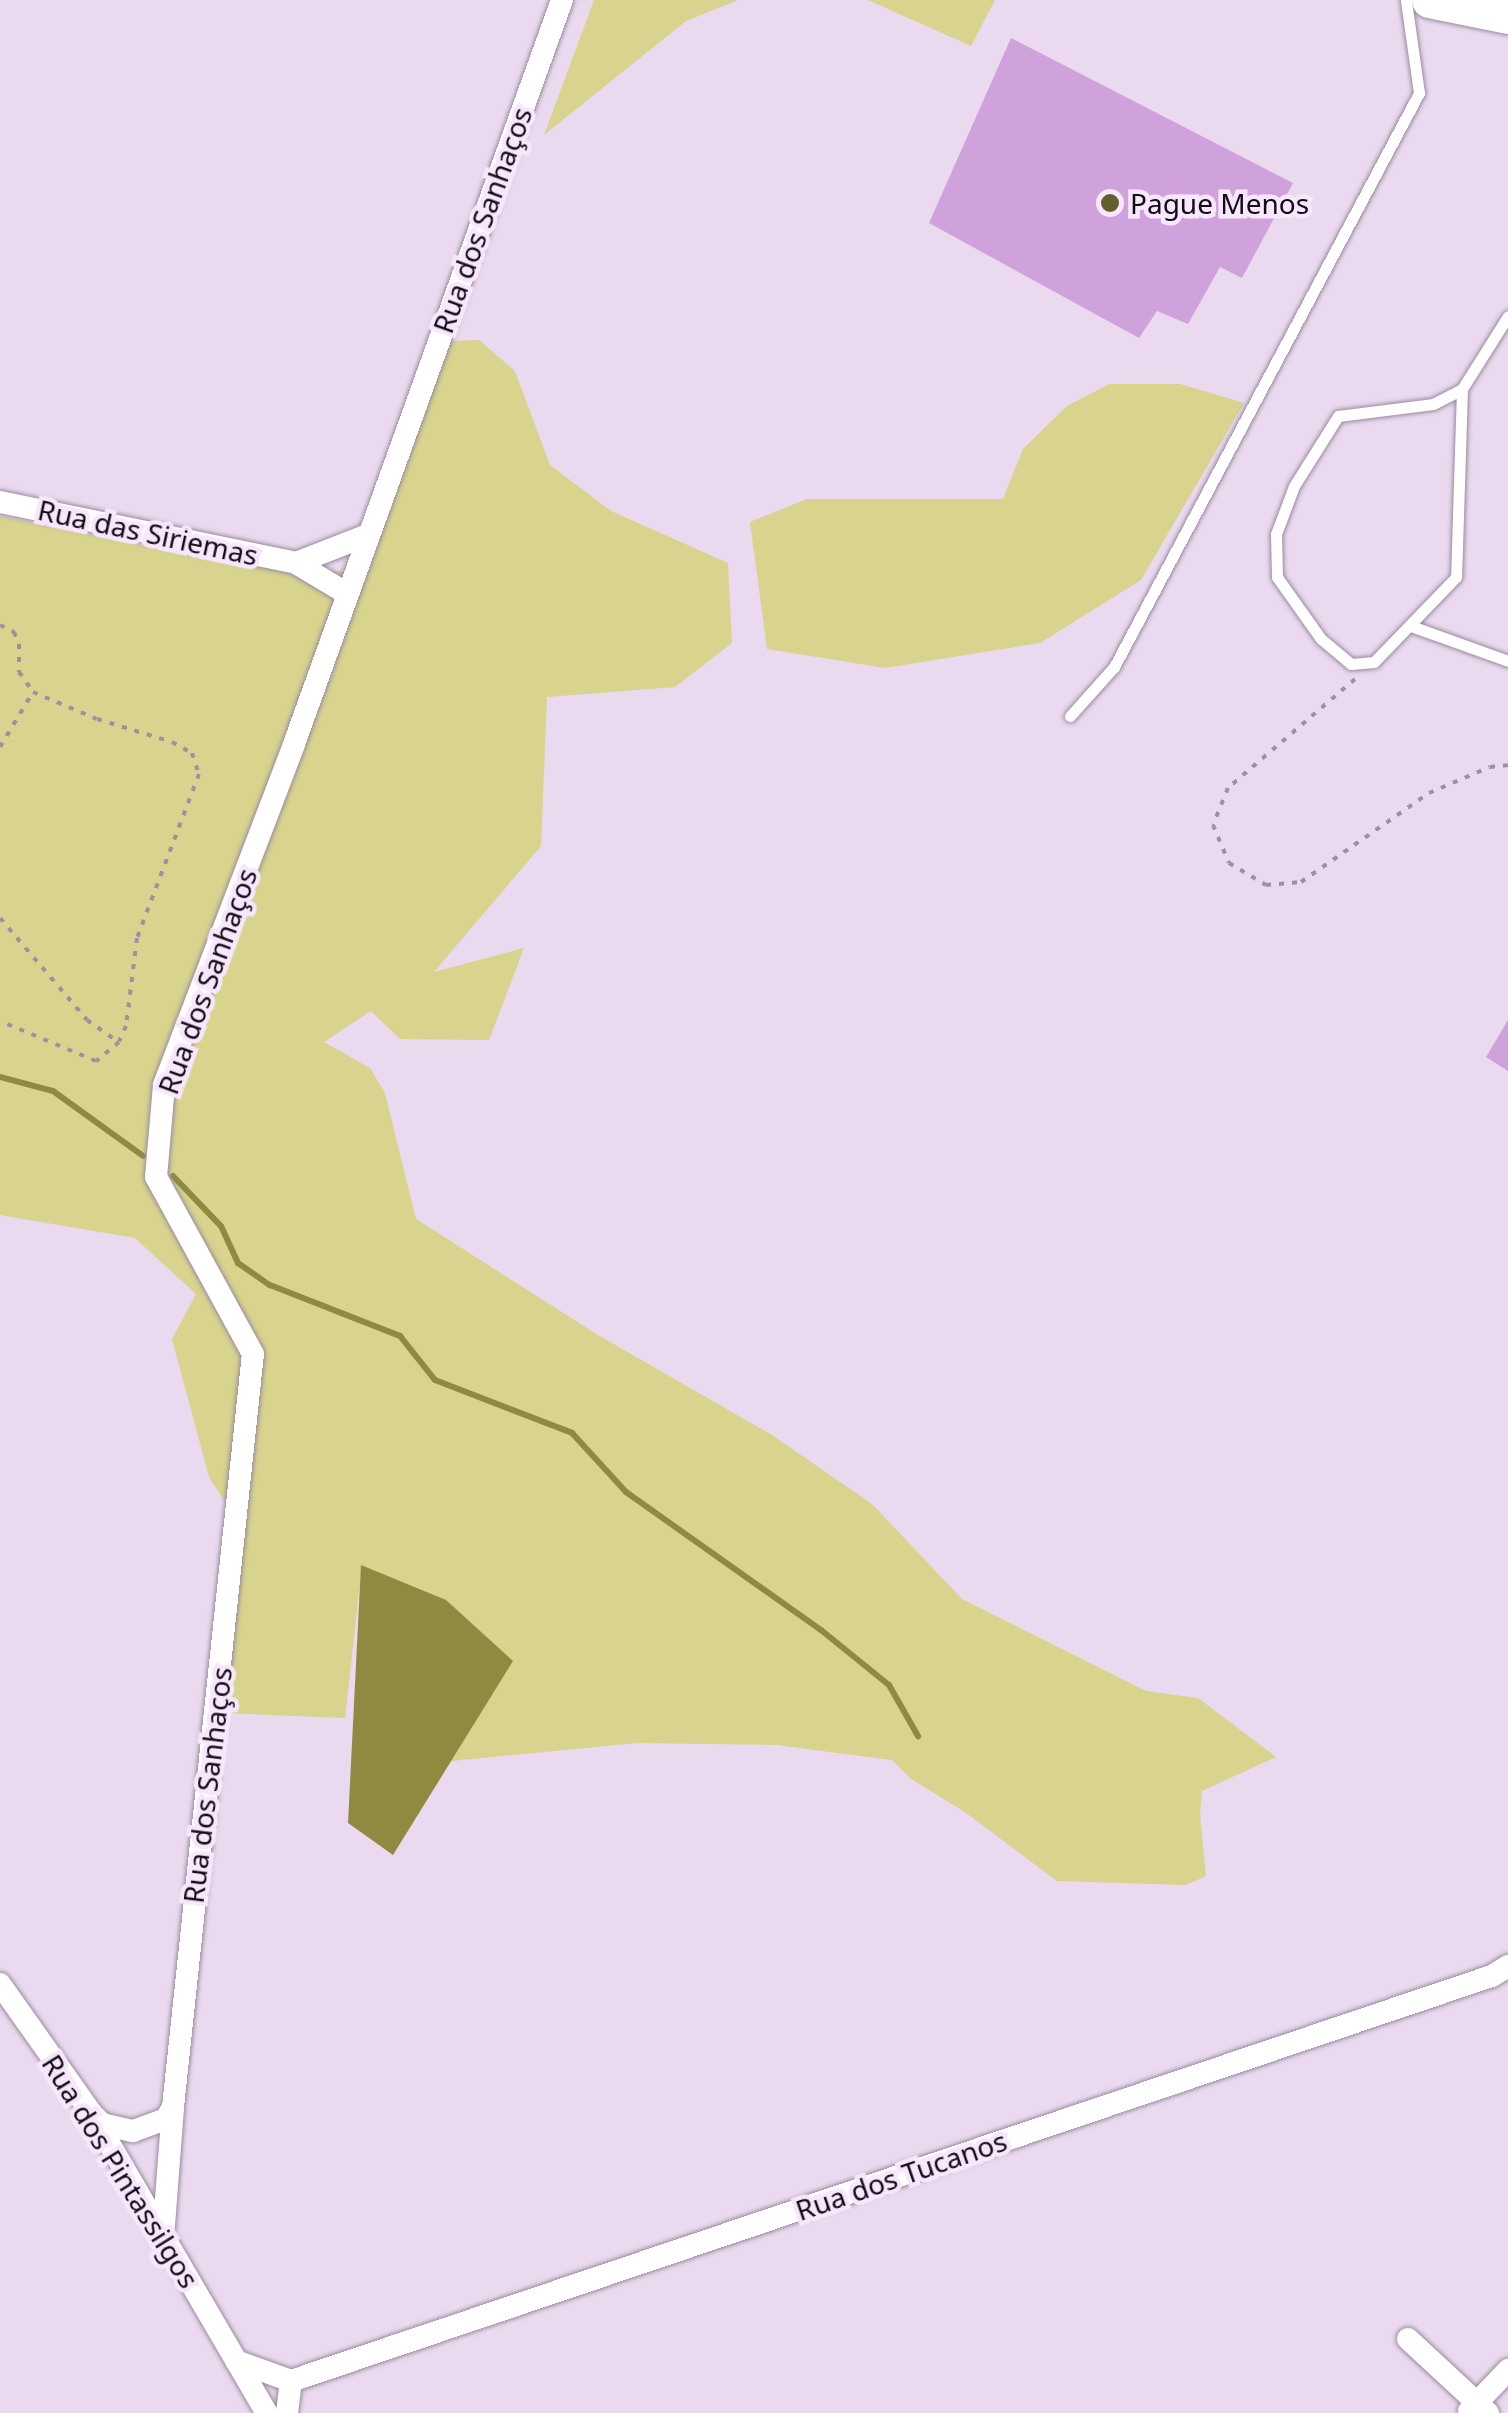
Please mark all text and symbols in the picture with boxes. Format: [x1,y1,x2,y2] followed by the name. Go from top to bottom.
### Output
[426,103,538,337] street label: Rua dos Sanhaços
[1130,186,1309,220] place label: Pague Menos
[1099,192,1121,214] marker: Pague Menos
[35,492,261,572] street label: Rua das Siriemas
[151,864,263,1098] street label: Rua dos Sanhaços
[176,1665,238,1905] street label: Rua dos Sanhaços
[36,2048,206,2294] street label: Rua dos Pintassilgos
[791,2123,1011,2227] street label: Rua dos Tucanos

